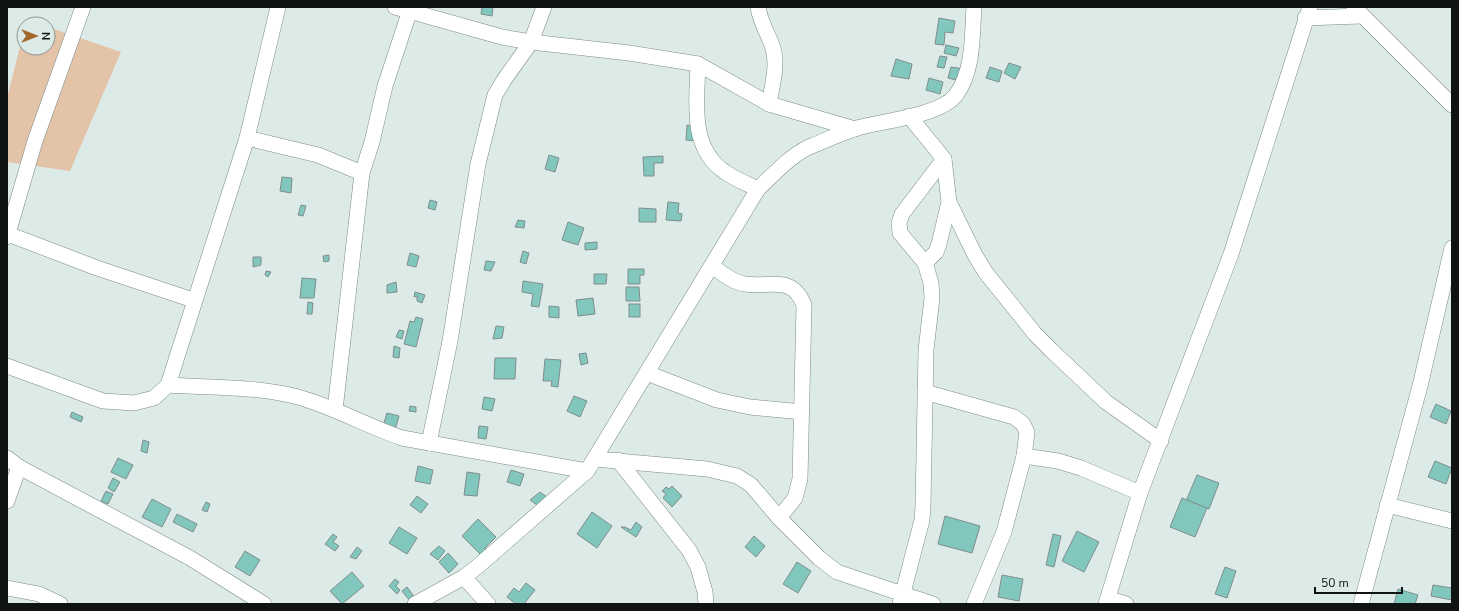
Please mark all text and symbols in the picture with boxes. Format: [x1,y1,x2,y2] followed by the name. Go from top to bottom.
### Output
[16,16,56,56] north arrow
[38,32,53,40] text: N
[1315,569,1402,595] scale bar
[1321,575,1349,591] text: 50 m

